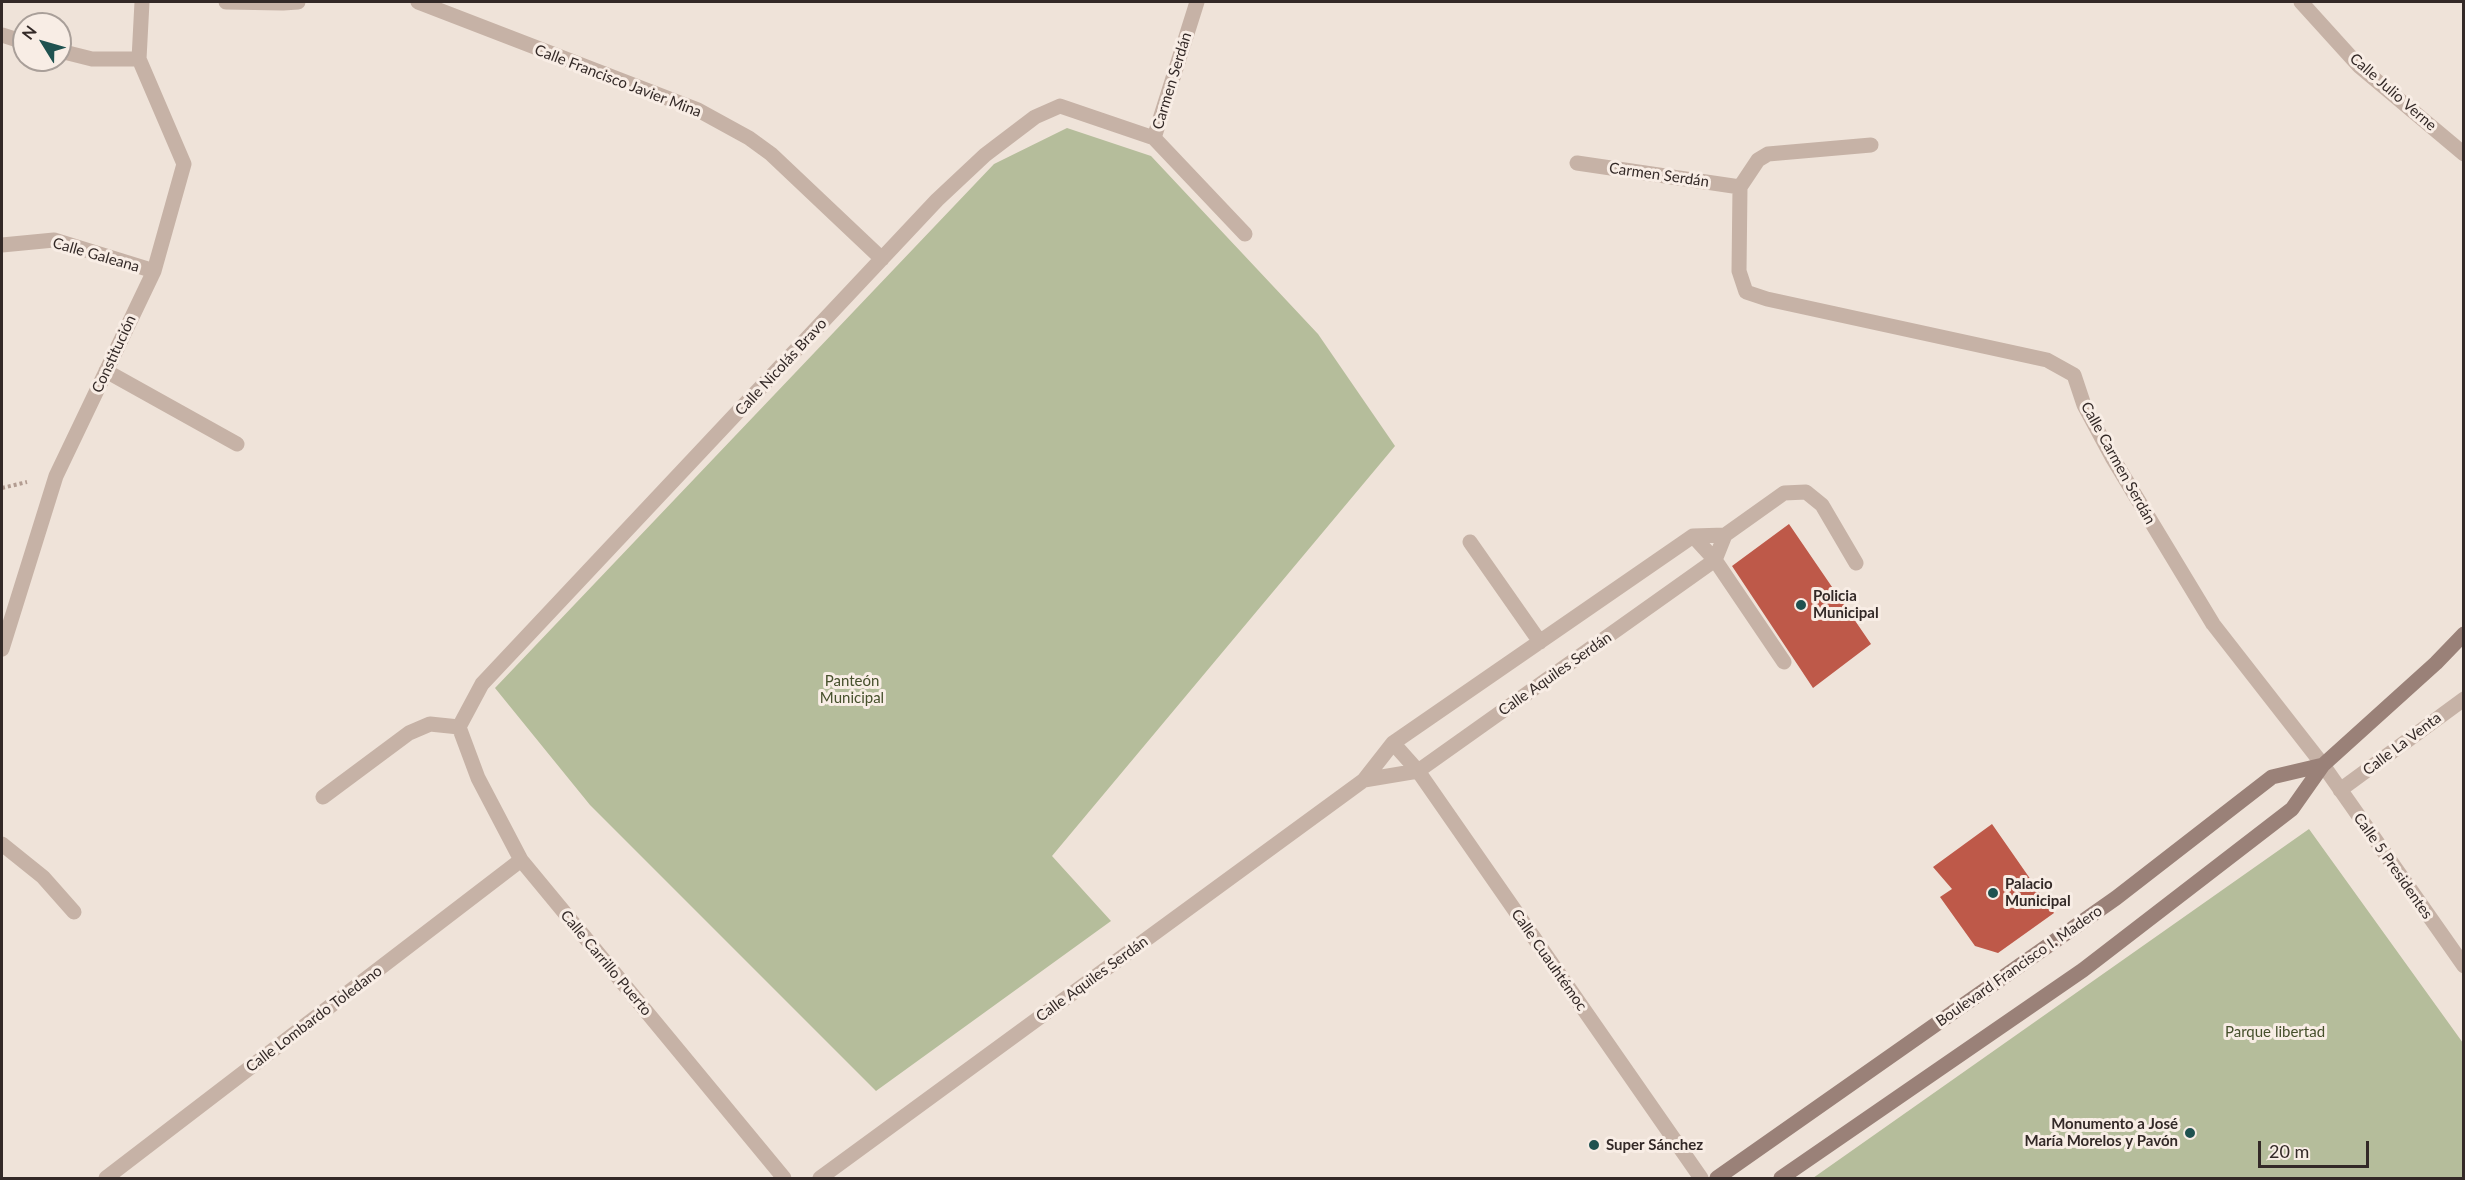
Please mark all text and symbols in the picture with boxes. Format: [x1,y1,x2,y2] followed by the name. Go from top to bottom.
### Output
[12,12,72,72] north arrow
[18,21,40,43] text: N
[1149,30,1195,132] street label: Carmen Serdán
[532,41,704,121] street label: Calle Francisco Javier Mina
[2346,49,2440,135] street label: Calle Julio Verne
[1608,159,1710,191] street label: Carmen Serdán
[51,234,141,276] street label: Calle Galeana
[88,312,140,396] street label: Constitución
[731,315,831,419] street label: Calle Nicolás Bravo
[2077,399,2159,527] street label: Calle Carmen Serdán
[1813,587,1879,622] place label: Policia Municipal
[1794,598,1808,612] marker: Policia Municipal
[1495,628,1615,720] street label: Calle Aquiles Serdán
[820,672,884,707] park label: Panteón Municipal
[2359,709,2445,779] street label: Calle La Venta
[2350,810,2436,922] street label: Calle 5 Presidentes
[2005,875,2071,910] place label: Palacio Municipal
[1986,886,2000,900] marker: Palacio Municipal
[1933,902,2105,1030] street label: Boulevard Francisco I. Madero
[1507,906,1591,1014] street label: Calle Cuauhtémoc
[557,907,655,1019] street label: Calle Carrillo Puerto
[1033,932,1151,1026] street label: Calle Aquiles Serdán
[242,962,386,1076] street label: Calle Lombardo Toledano
[2225,1023,2325,1041] park label: Parque libertad
[2024,1115,2178,1150] place label: Monumento a José María Morelos y Pavón
[2183,1126,2197,1140] marker: Monumento a José María Morelos y Pavón
[2261,1129,2372,1167] scale bar
[1606,1136,1703,1154] place label: Super Sánchez
[1587,1138,1601,1152] marker: Super Sánchez
[2269,1140,2309,1162] text: 20 m

